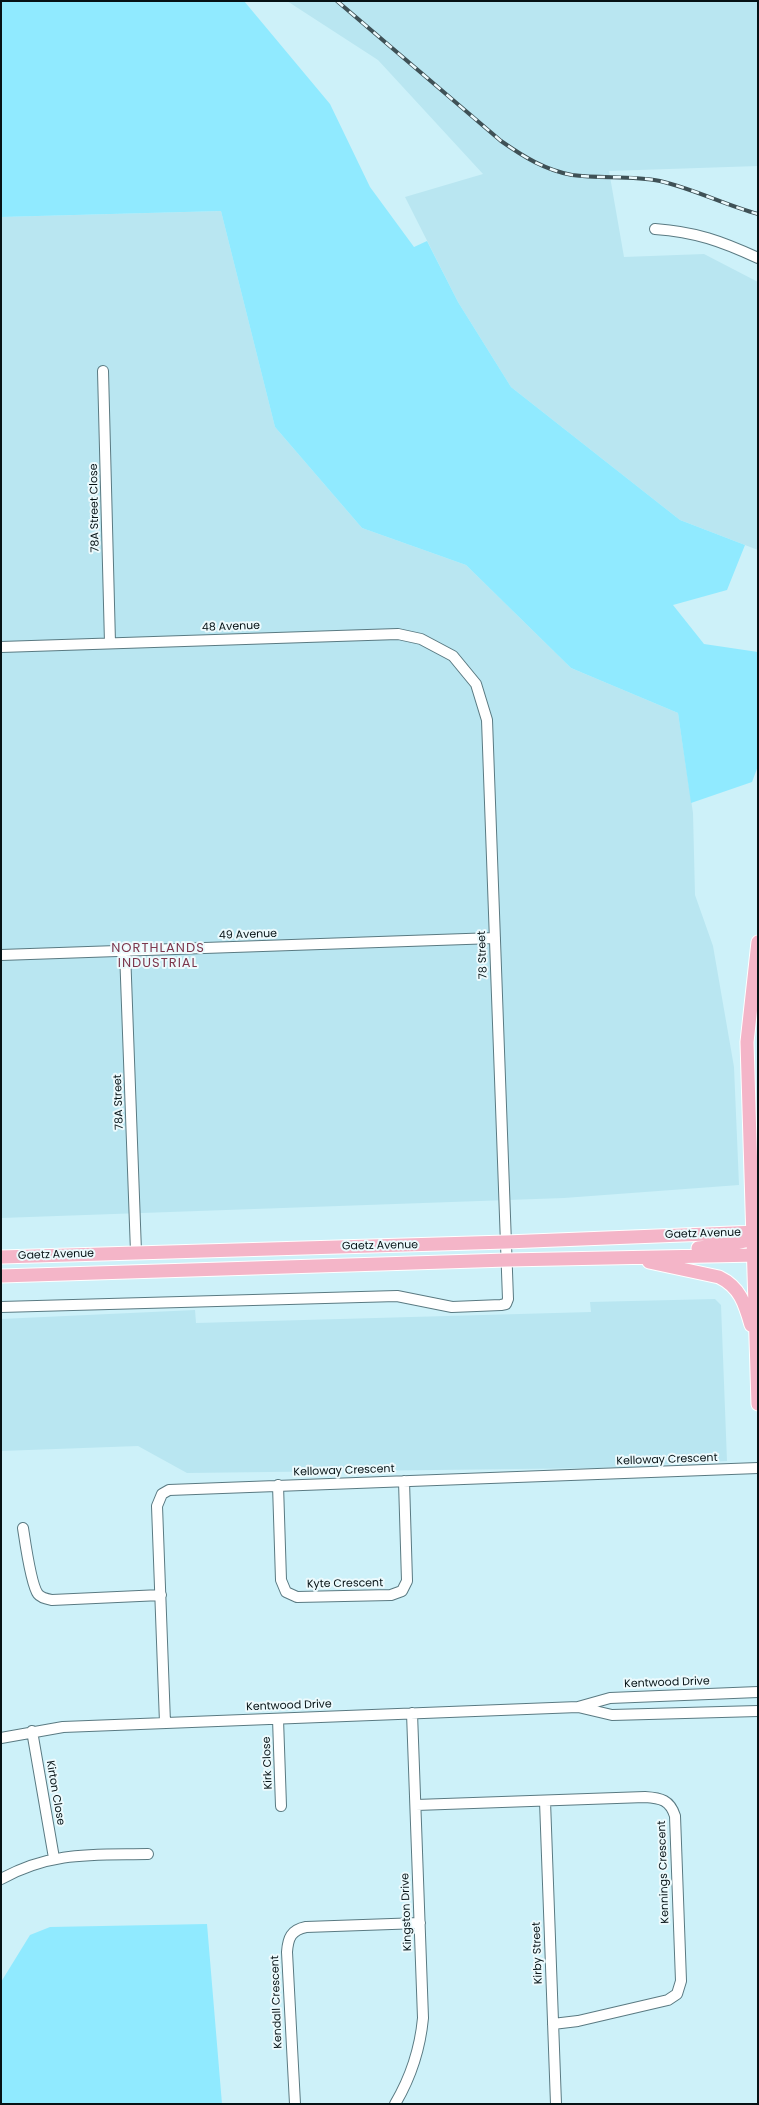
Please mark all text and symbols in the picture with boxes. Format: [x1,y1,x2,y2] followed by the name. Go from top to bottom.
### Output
[88,463,102,553] street label: 78A Street Close
[202,619,260,635] street label: 48 Avenue
[219,927,277,943] street label: 49 Avenue
[476,931,490,979] street label: 78 Street
[111,941,205,972] district label: NORTHLANDS INDUSTRIAL
[111,1074,127,1130] street label: 78A Street
[665,1226,741,1242] street label: Gaetz Avenue
[342,1239,418,1253] street label: Gaetz Avenue
[18,1247,94,1263] street label: Gaetz Avenue
[616,1452,718,1468] street label: Kelloway Crescent
[293,1463,395,1479] street label: Kelloway Crescent
[307,1577,383,1591] street label: Kyte Crescent
[624,1675,710,1691] street label: Kentwood Drive
[246,1698,332,1714] street label: Kentwood Drive
[260,1736,276,1790] street label: Kirk Close
[43,1760,67,1826] street label: Kirton Close
[656,1820,672,1924] street label: Kennings Crescent
[399,1873,415,1951] street label: Kingston Drive
[530,1922,546,1984] street label: Kirby Street
[269,1955,285,2049] street label: Kendall Crescent

